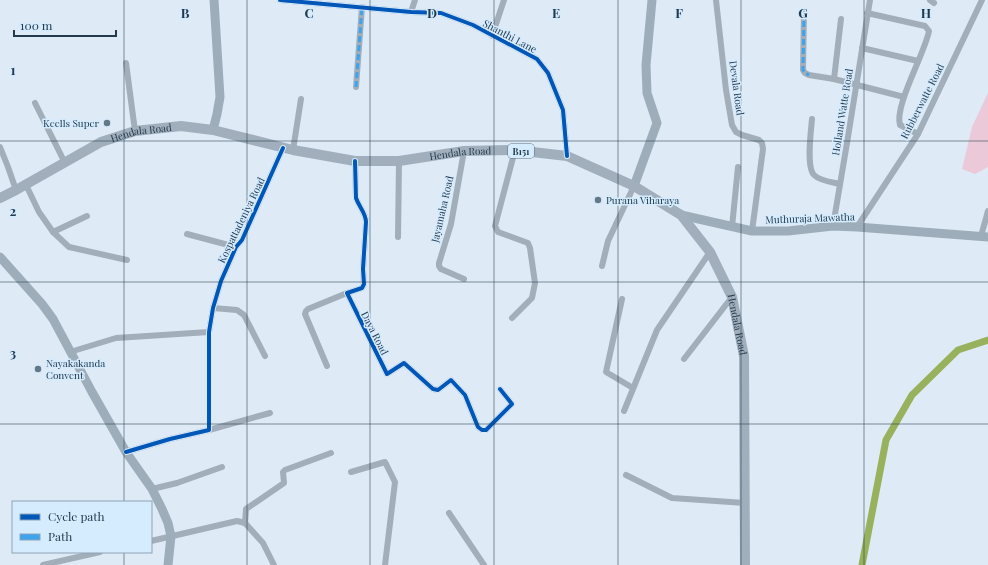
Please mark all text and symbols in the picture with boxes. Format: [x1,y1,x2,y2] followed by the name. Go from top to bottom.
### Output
[181,4,190,21] text: B
[304,4,314,21] text: C
[427,4,437,21] text: D
[552,4,560,21] text: E
[675,4,683,21] text: F
[798,4,808,21] text: G
[921,4,931,21] text: H
[14,12,116,38] scale bar
[481,16,539,56] street label: Shanthi Lane
[20,17,53,33] text: 100 m
[726,60,748,116] street label: Devala Road
[11,61,16,78] text: 1
[897,61,947,141] street label: Rubberwatte Road
[828,67,856,157] street label: Holland Watte Road
[43,116,100,130] place label: Keells Super
[102,118,112,128] marker: Keells Super
[109,120,173,145] street label: Hendala Road
[428,143,491,163] street label: Hendala Road
[508,144,534,158] road number: B151
[427,174,456,245] street label: Jayamaha Road
[214,175,268,265] street label: Kospattadeniya Road
[606,193,679,207] place label: Purana Viharaya
[593,195,603,205] marker: Purana Viharaya
[10,202,17,219] text: 2
[765,209,855,227] street label: Muthuraja Mawatha
[725,292,751,356] street label: Hendala Road
[358,309,392,357] street label: Daya Road
[10,344,16,361] text: 3
[46,356,105,382] place label: Nayakakanda Convent
[33,364,43,374] marker: Nayakakanda Convent
[12,501,152,553] legend
[48,508,105,524] text: Cycle path
[48,528,72,544] text: Path

